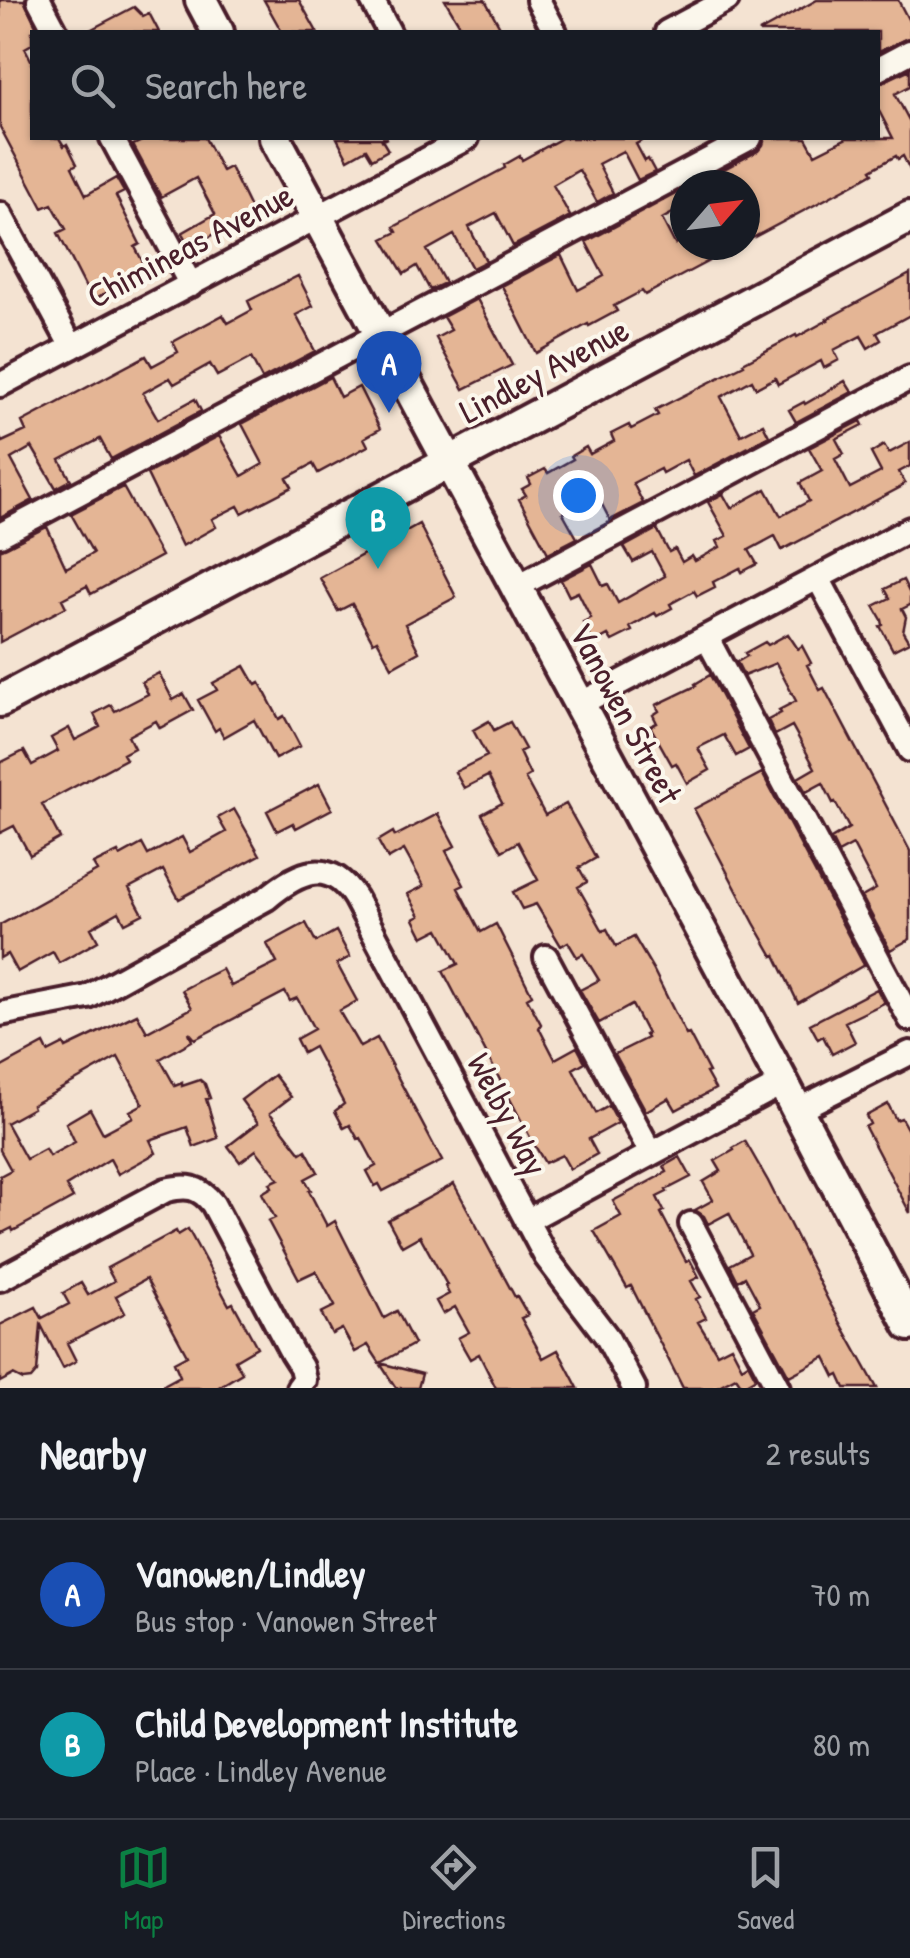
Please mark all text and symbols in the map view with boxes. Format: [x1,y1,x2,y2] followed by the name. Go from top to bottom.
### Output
[30,30,880,140] search box
[65,58,120,113] icon: search
[145,59,307,111] text: Search here
[670,170,760,260] north arrow
[79,171,301,319] street label: Chimineas Avenue
[451,306,637,434] street label: Lindley Avenue
[356,330,422,413] pin: A
[553,470,604,521] your location
[346,486,410,569] pin: B
[559,614,694,813] street label: Vanowen Street
[456,1045,560,1183] street label: Welby Way
[40,1425,147,1482] text: Nearby
[766,1432,870,1475] text: 2 results
[135,1547,366,1599] text: Vanowen/Lindley
[65,1573,80,1616] text: A
[811,1573,870,1616] text: 70 m
[135,1599,437,1642] text: Bus stop · Vanowen Street
[135,1697,518,1749] text: Child Development Institute
[64,1723,81,1766] text: B
[813,1723,870,1766] text: 80 m
[135,1749,387,1792] text: Place · Lindley Avenue
[116,1840,171,1938] tab: Map
[402,1840,505,1938] tab: Directions
[737,1840,794,1938] tab: Saved

